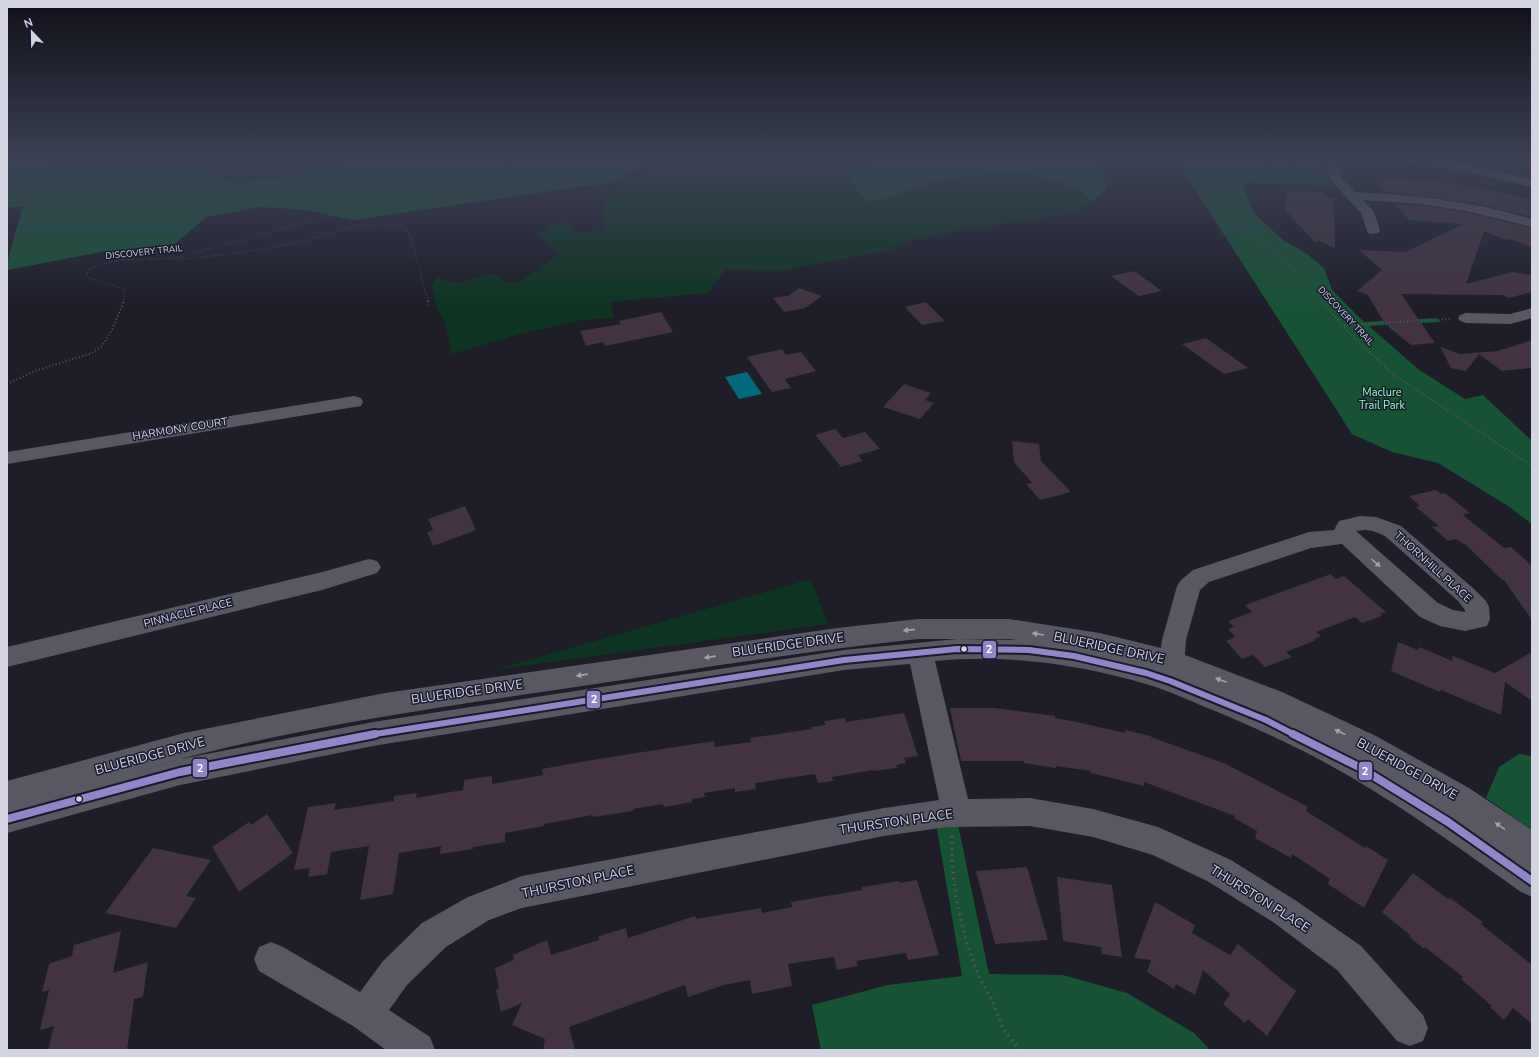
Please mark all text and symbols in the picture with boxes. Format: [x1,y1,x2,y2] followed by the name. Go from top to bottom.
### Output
[12,12,52,52] north arrow
[22,15,35,32] text: N
[105,242,183,262] street label: DISCOVERY TRAIL
[1315,284,1377,348] street label: DISCOVERY TRAIL
[1359,385,1406,413] park label: Maclure Trail Park
[131,414,229,444] street label: HARMONY COURT
[1391,528,1475,606] street label: THORNHILL PLACE
[1371,558,1381,567] one-way arrow
[142,595,234,631] street label: PINNACLE PLACE
[903,627,915,634] one-way arrow
[1052,627,1166,669] street label: BLUERIDGE DRIVE
[731,628,845,662] street label: BLUERIDGE DRIVE
[1032,630,1044,636] one-way arrow
[982,640,997,659] line badge: 2
[986,642,993,657] text: 2
[959,644,969,654] unlabelled marker
[704,654,716,660] one-way arrow
[576,672,588,678] one-way arrow
[410,675,524,709] street label: BLUERIDGE DRIVE
[1214,676,1226,682] one-way arrow
[586,690,601,709] line badge: 2
[591,692,598,707] text: 2
[1334,729,1345,735] one-way arrow
[93,733,207,779] street label: BLUERIDGE DRIVE
[1353,734,1461,804] street label: BLUERIDGE DRIVE
[192,758,208,778] line badge: 2
[197,761,204,776] text: 2
[1358,761,1373,781] line badge: 2
[1362,764,1369,779] text: 2
[74,794,84,804] unlabelled marker
[838,805,954,839] street label: THURSTON PLACE
[1495,822,1505,830] one-way arrow
[520,861,636,903] street label: THURSTON PLACE
[1207,861,1313,937] street label: THURSTON PLACE

